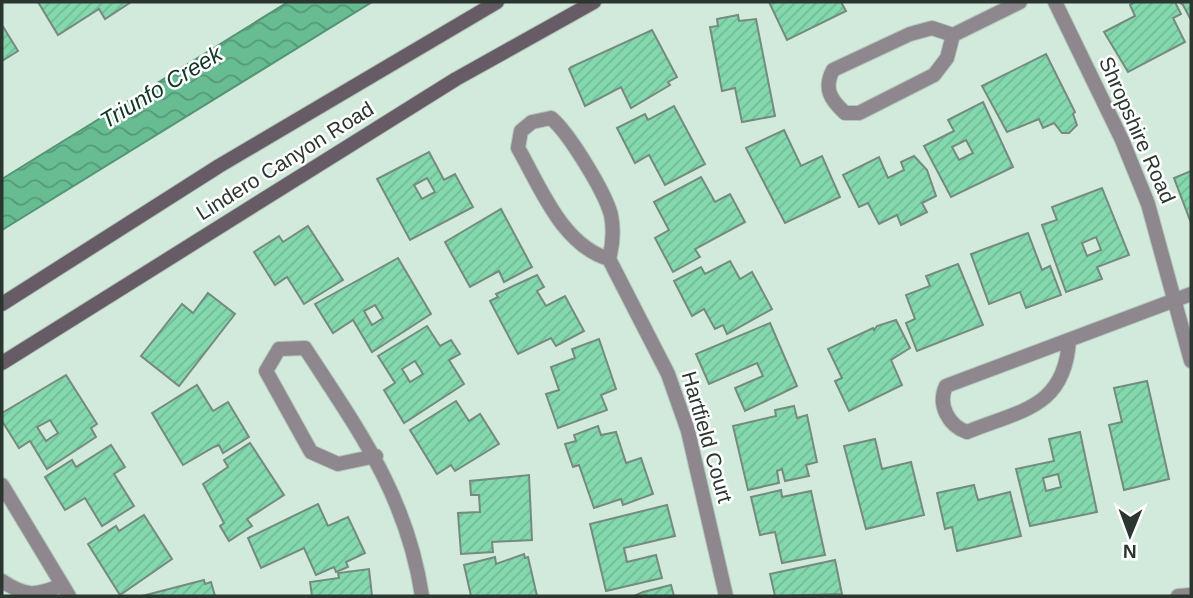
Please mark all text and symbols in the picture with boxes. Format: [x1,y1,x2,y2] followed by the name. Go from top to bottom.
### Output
[95,40,228,134] water label: Triunfo Creek
[1095,53,1180,206] street label: Shropshire Road
[192,97,377,224] street label: Lindero Canyon Road
[678,369,737,505] street label: Hartfield Court
[1095,500,1165,570] north arrow
[1123,541,1137,562] text: N

